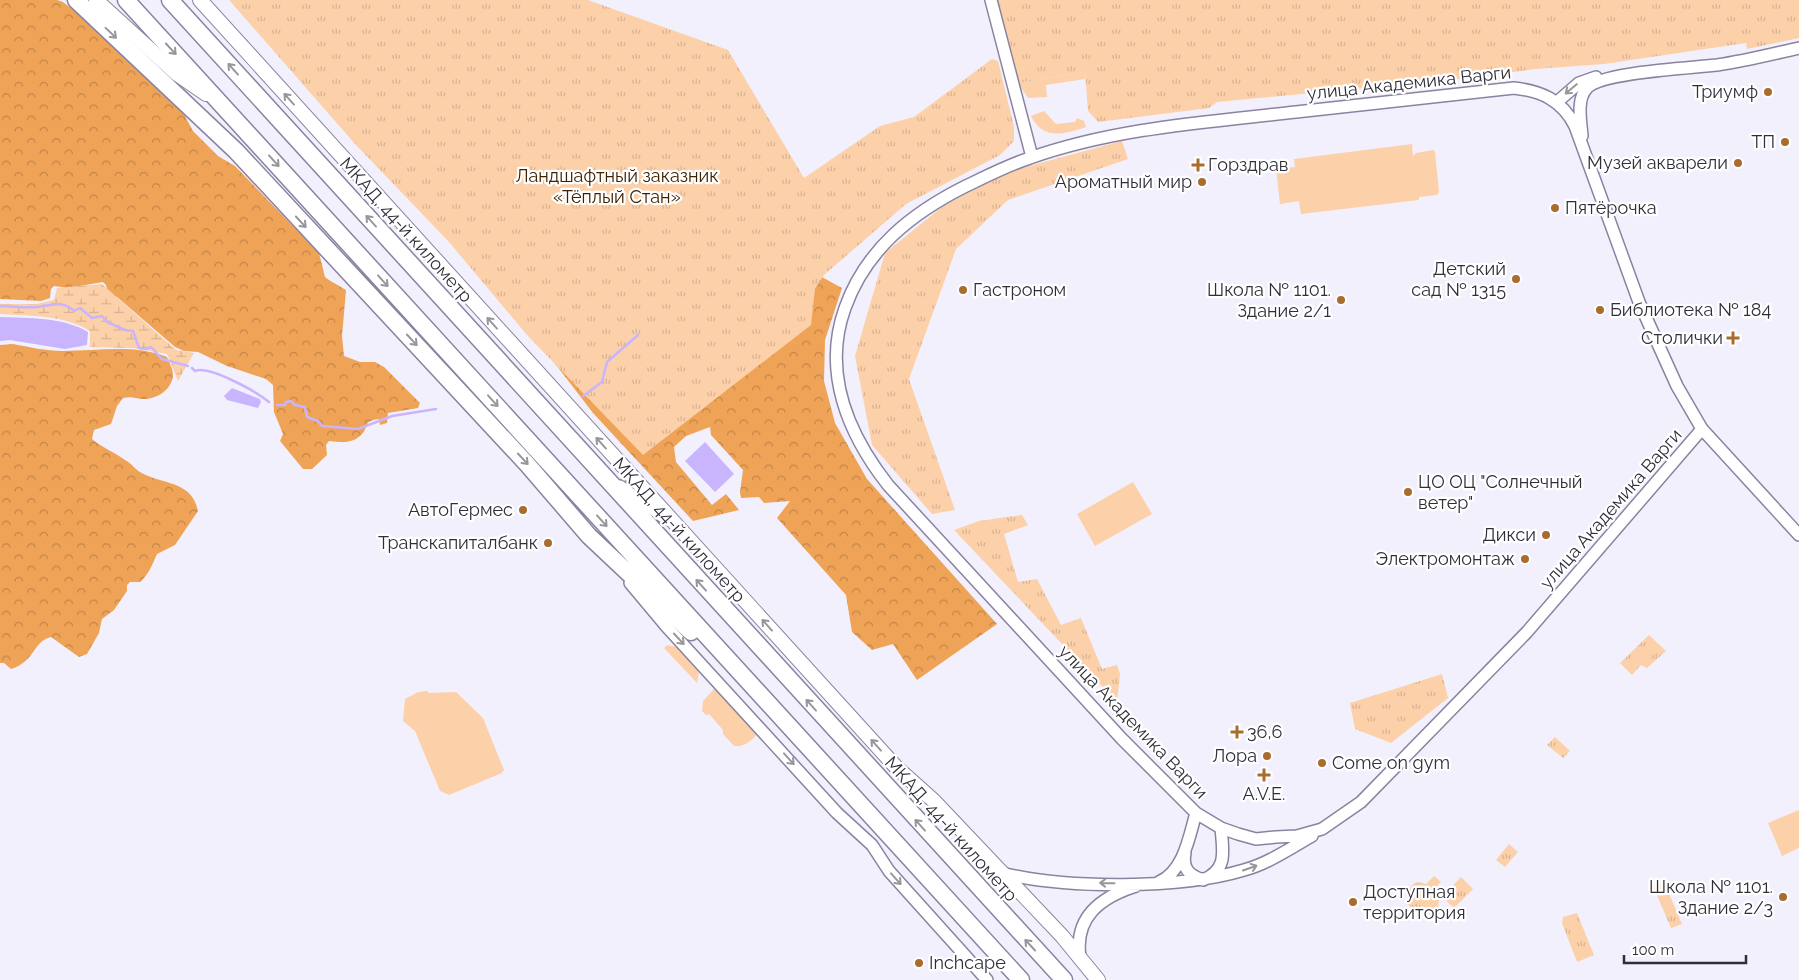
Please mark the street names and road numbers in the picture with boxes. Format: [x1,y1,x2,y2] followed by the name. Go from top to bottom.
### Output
[1306,61,1512,104] street label: улица Академика Варги
[336,153,477,306] street label: МКАД, 44-й километр
[1535,424,1686,593] street label: улица Академика Варги
[609,453,750,606] street label: МКАД, 44-й километр
[1055,641,1212,803] street label: улица Академика Варги
[881,752,1022,905] street label: МКАД, 44-й километр

